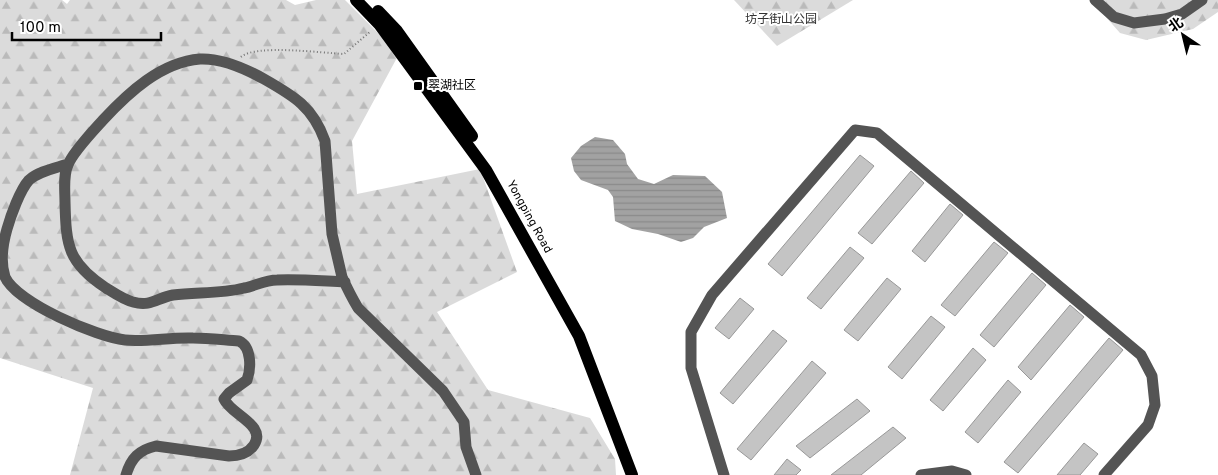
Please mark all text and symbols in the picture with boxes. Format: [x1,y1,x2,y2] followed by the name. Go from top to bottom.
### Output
[12,10,161,42] scale bar
[1158,10,1208,60] north arrow
[745,12,817,28] park label: 坊子街山公园
[1166,15,1187,37] text: 北
[20,19,61,38] text: 100 m
[428,78,476,94] place label: 翠湖社区
[412,80,424,92] marker: 翠湖社区
[502,178,556,256] street label: Yongping Road

